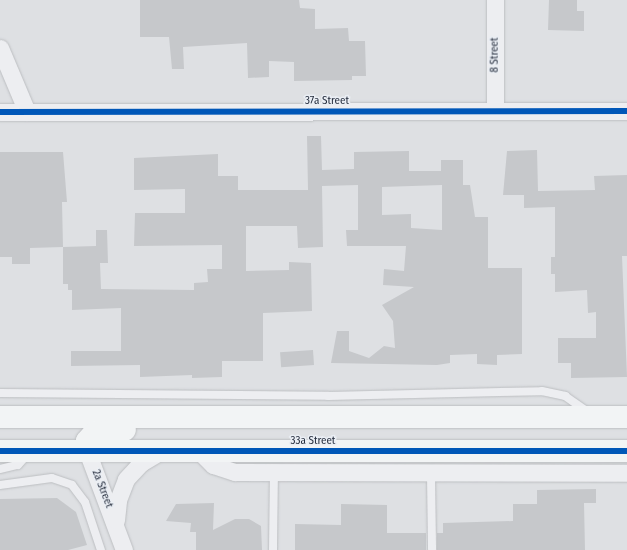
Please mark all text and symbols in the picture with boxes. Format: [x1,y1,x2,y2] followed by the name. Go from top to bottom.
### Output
[488,37,502,73] street label: 8 Street
[305,94,349,108] street label: 37a Street
[291,434,335,448] street label: 33a Street
[89,468,115,510] street label: 2a Street

